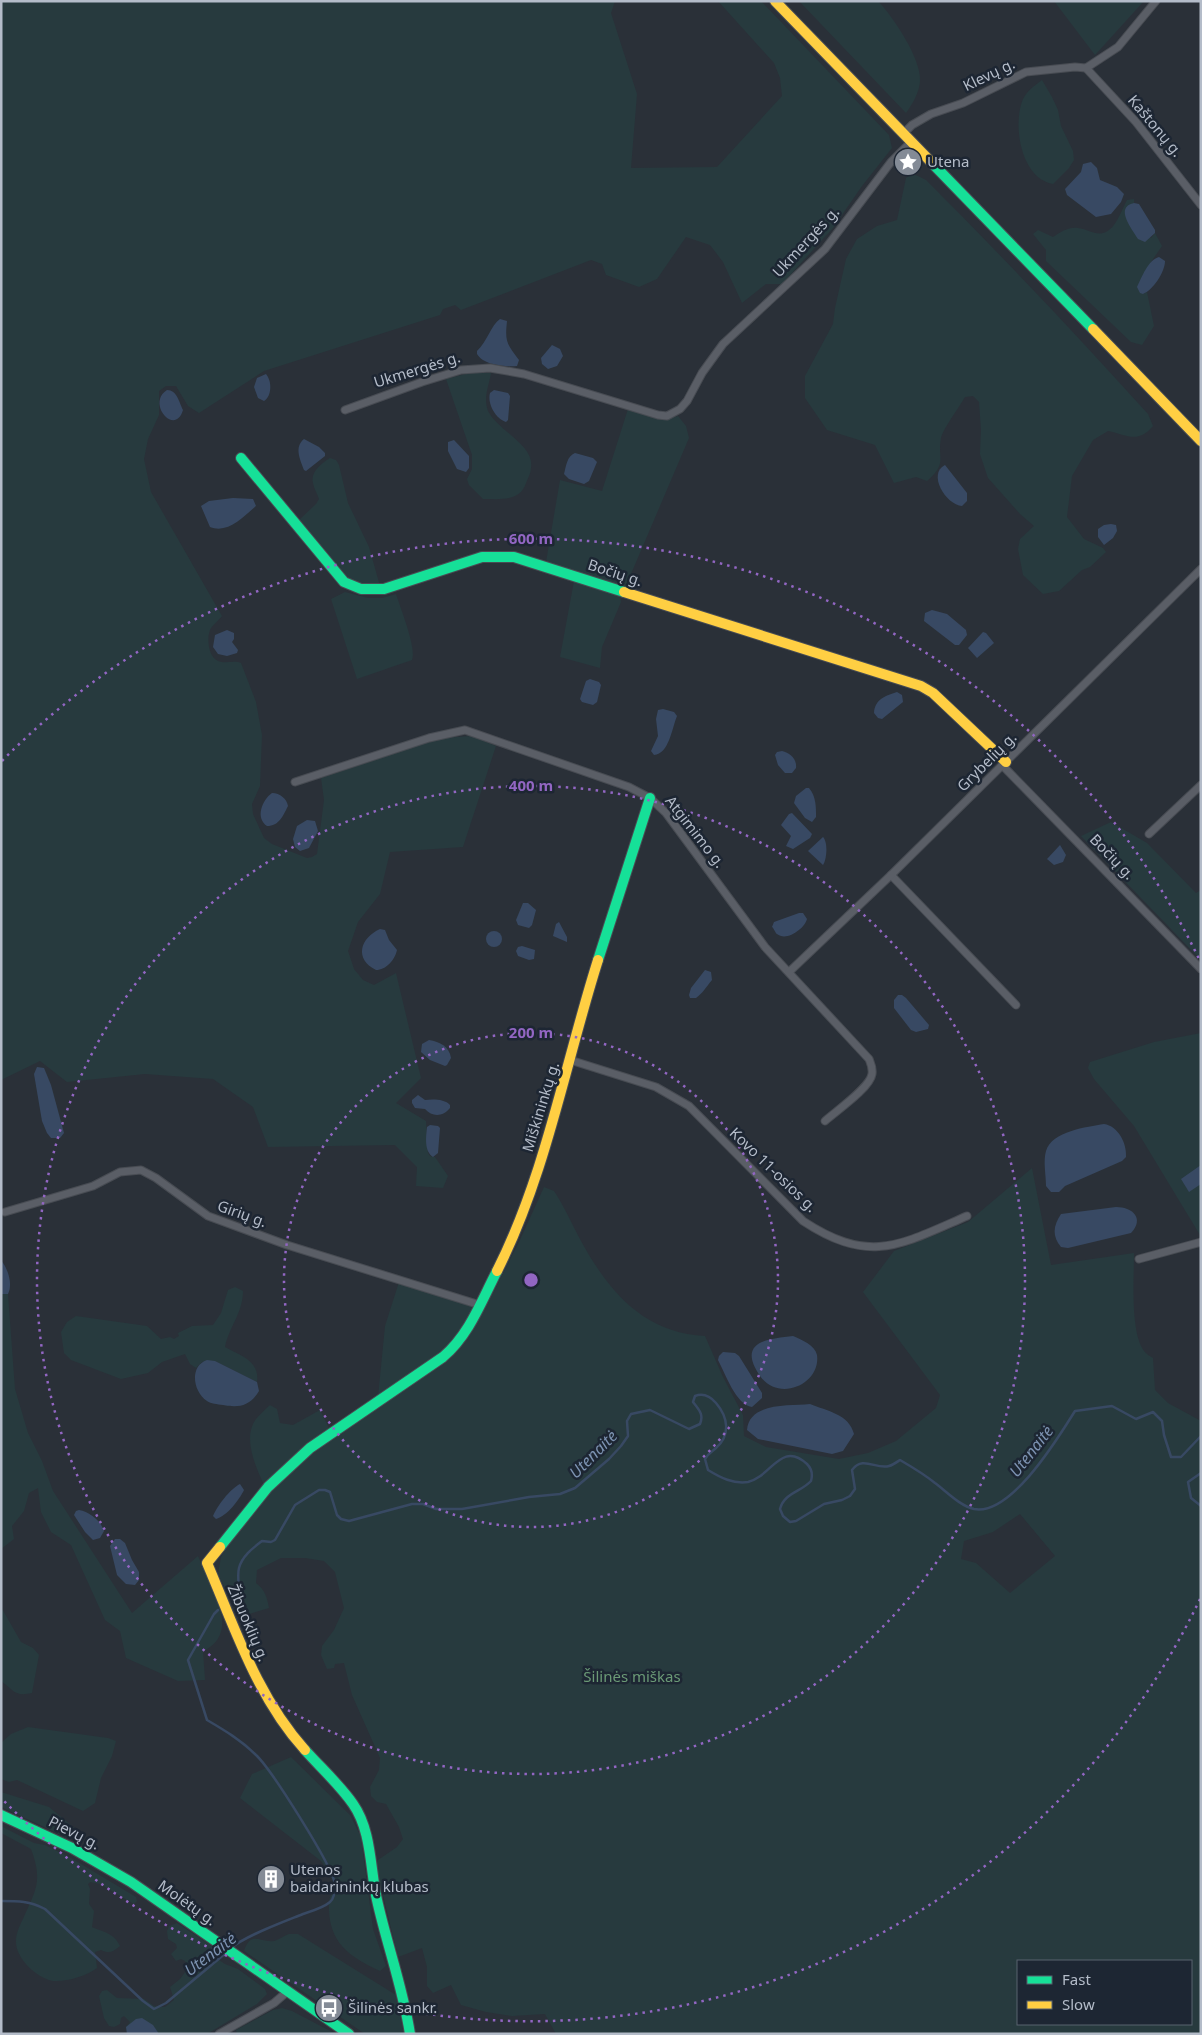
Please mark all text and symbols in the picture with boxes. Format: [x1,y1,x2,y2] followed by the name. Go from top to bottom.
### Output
[959,53,1018,95] street label: Klevų g.
[1124,90,1188,161] street label: Kaštonų g.
[893,147,923,177] place icon: Utena
[927,151,970,171] place label: Utena
[767,202,843,281] street label: Ukmergės g.
[371,346,462,392] street label: Ukmergės g.
[509,528,553,548] text: 600 m
[585,554,645,590] street label: Bočių g.
[952,727,1020,795] street label: Grybelių g.
[509,775,553,795] text: 400 m
[661,791,730,872] street label: Atgimimo g.
[1086,829,1139,884] street label: Bočių g.
[509,1022,553,1042] text: 200 m
[517,1059,563,1154] street label: Miškininkų g.
[726,1122,822,1216] street label: Kovo 11-osios g.
[215,1195,270,1231] street label: Girių g.
[522,1271,540,1289] centre of rings
[1004,1421,1058,1481] water label: Utenaitė
[564,1425,622,1483] water label: Utenaitė
[224,1581,274,1664] street label: Žibuoklių g.
[583,1666,681,1686] park label: Šilinės miškas
[45,1811,104,1854] street label: Pievų g.
[290,1859,429,1896] place label: Utenos baidarininkų klubas
[256,1864,286,1894] building icon: Utenos baidarininkų klubas
[154,1875,221,1930] street label: Molėtų g.
[179,1927,241,1981] water label: Utenaitė
[1017,1960,1192,2025] legend
[1062,1969,1091,1989] text: Fast
[314,1993,344,2023] bus stop icon: Šilinės sankr.
[1062,1994,1095,2014] text: Slow
[348,1997,437,2017] place label: Šilinės sankr.

